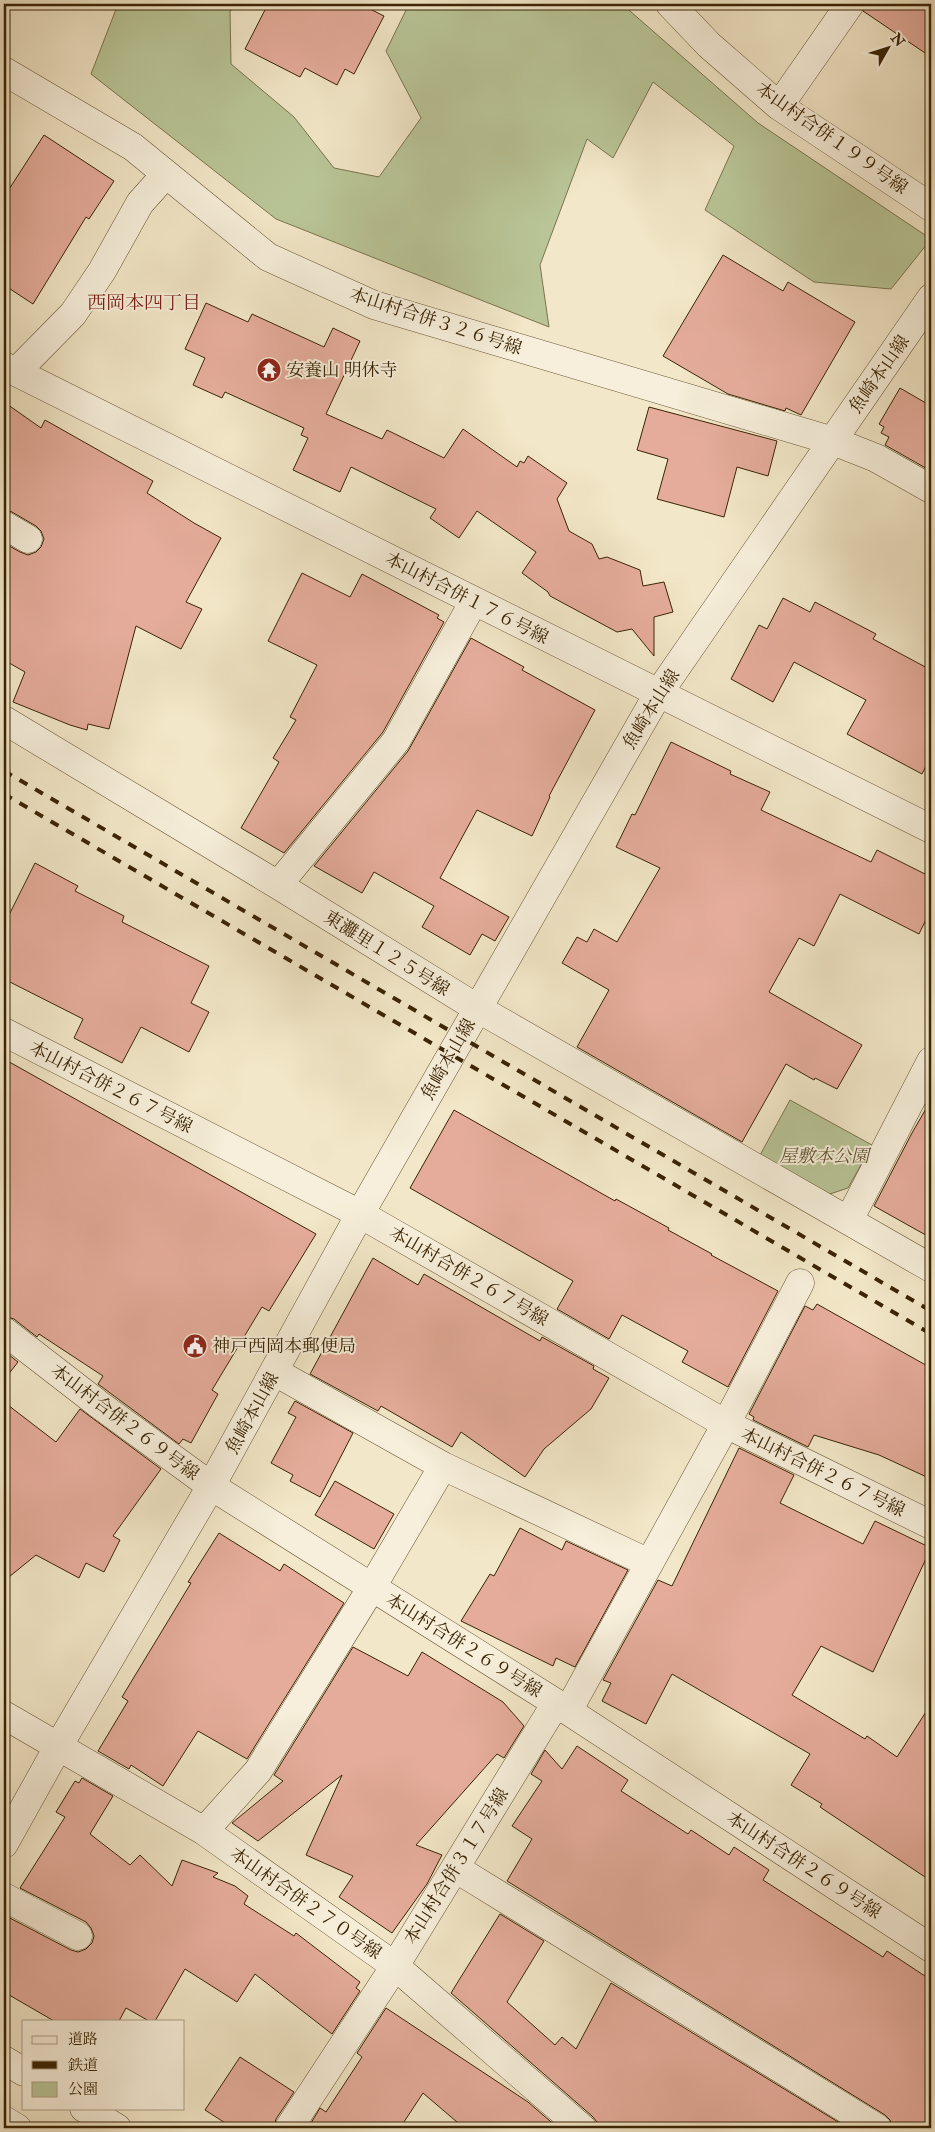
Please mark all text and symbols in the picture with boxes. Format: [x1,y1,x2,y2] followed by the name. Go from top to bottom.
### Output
[862,22,912,72] north arrow
[887,29,909,51] text: N
[751,77,912,199] street label: 本山村合併１９９号線
[347,283,525,360] street label: 本山村合併３２６号線
[87,291,201,315] district label: 西岡本四丁目
[844,331,915,418] street label: 魚崎本山線
[256,357,282,383] temple icon: 安養山 明休寺
[286,359,398,382] place label: 安養山 明休寺
[381,547,552,650] street label: 本山村合併１７６号線
[618,665,685,754] street label: 魚崎本山線
[320,906,454,1001] street label: 東灘里１２５号線
[416,1015,481,1104] street label: 魚崎本山線
[25,1036,196,1139] street label: 本山村合併２６７号線
[779,1145,872,1168] park label: 屋敷本公園
[385,1221,552,1331] street label: 本山村合併２６７号線
[182,1333,208,1359] public building icon: 神戸西岡本郵便局
[212,1335,356,1358] place label: 神戸西岡本郵便局
[46,1359,203,1486] street label: 本山村合併２６９号線
[221,1368,284,1458] street label: 魚崎本山線
[737,1423,909,1522] street label: 本山村合併２６７号線
[381,1588,546,1703] street label: 本山村合併２６９号線
[399,1784,514,1949] street label: 本山村合併３１７号線
[722,1807,885,1924] street label: 本山村合併２６９号線
[225,1842,386,1964] street label: 本山村合併２７０号線
[22,2020,185,2110] legend
[68,2030,98,2049] text: 道路
[68,2056,98,2075] text: 鉄道
[68,2080,98,2099] text: 公園

